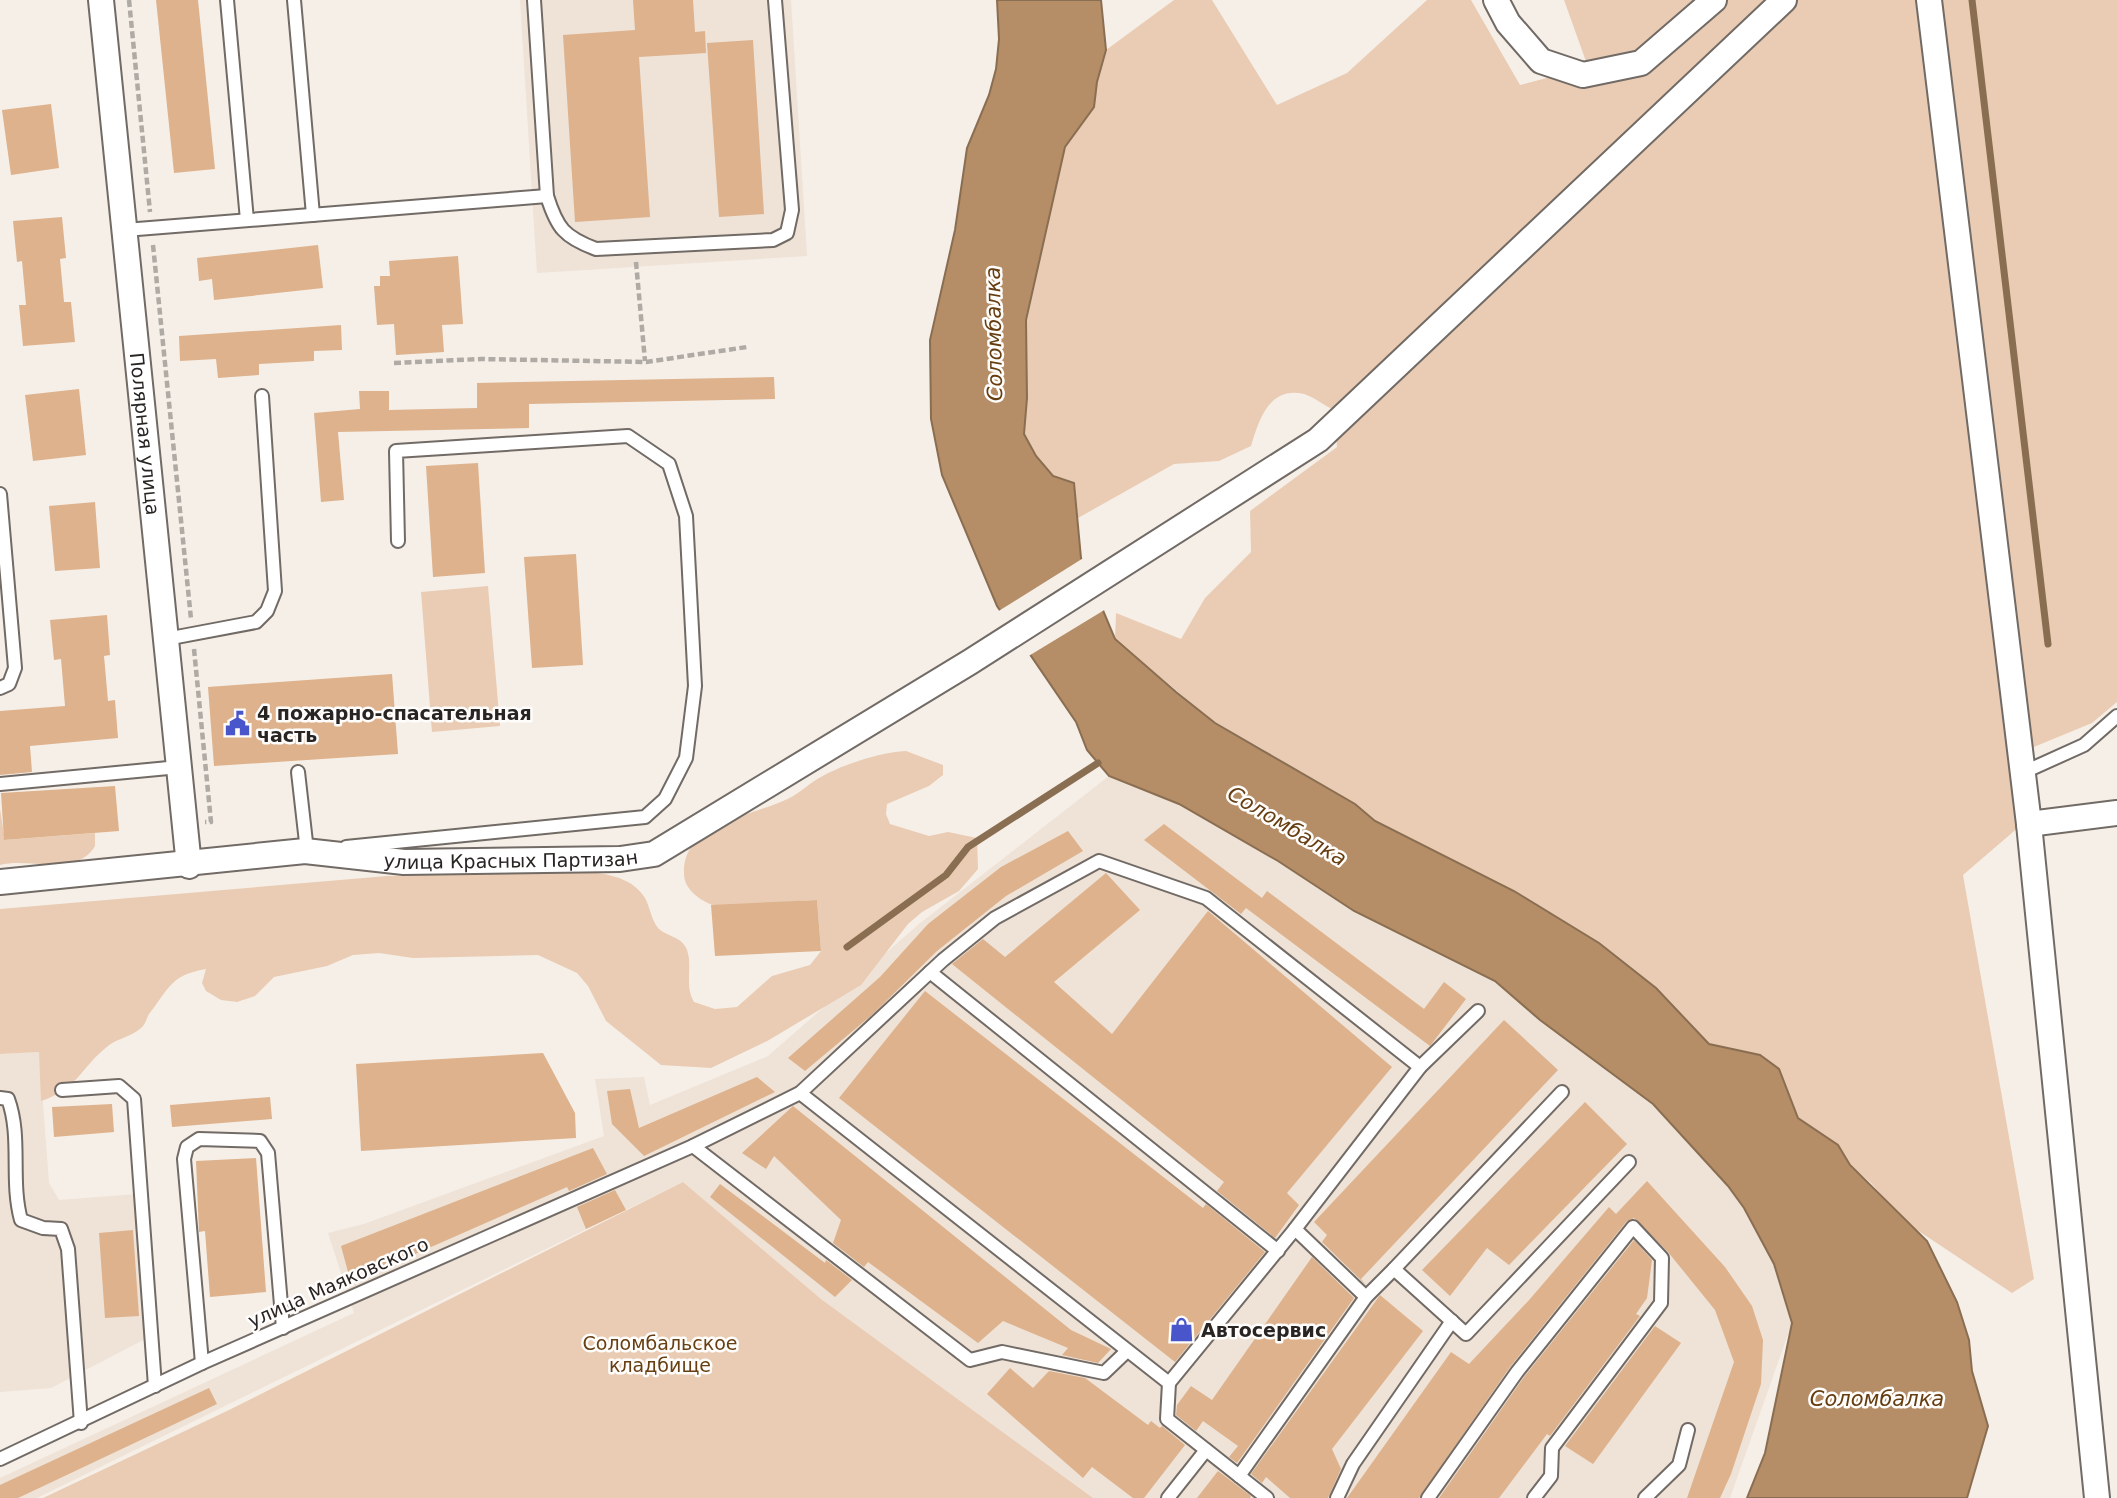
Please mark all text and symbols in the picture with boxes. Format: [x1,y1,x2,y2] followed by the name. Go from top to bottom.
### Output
[981,267,1007,401] water label: Соломбалка
[126,351,164,516] street label: Полярная улица
[257,702,532,746] place label: 4 пожарно-спасательная часть
[223,710,251,738] public building icon: 4 пожарно-спасательная часть
[1223,781,1351,871] water label: Соломбалка
[382,845,639,873] street label: улица Красных Партизан
[244,1232,432,1332] street label: улица Маяковского
[1167,1316,1195,1344] shop icon: Автосервис
[1201,1319,1326,1341] place label: Автосервис
[583,1332,737,1376] park label: Соломбальское кладбище
[1810,1387,1944,1411] water label: Соломбалка

